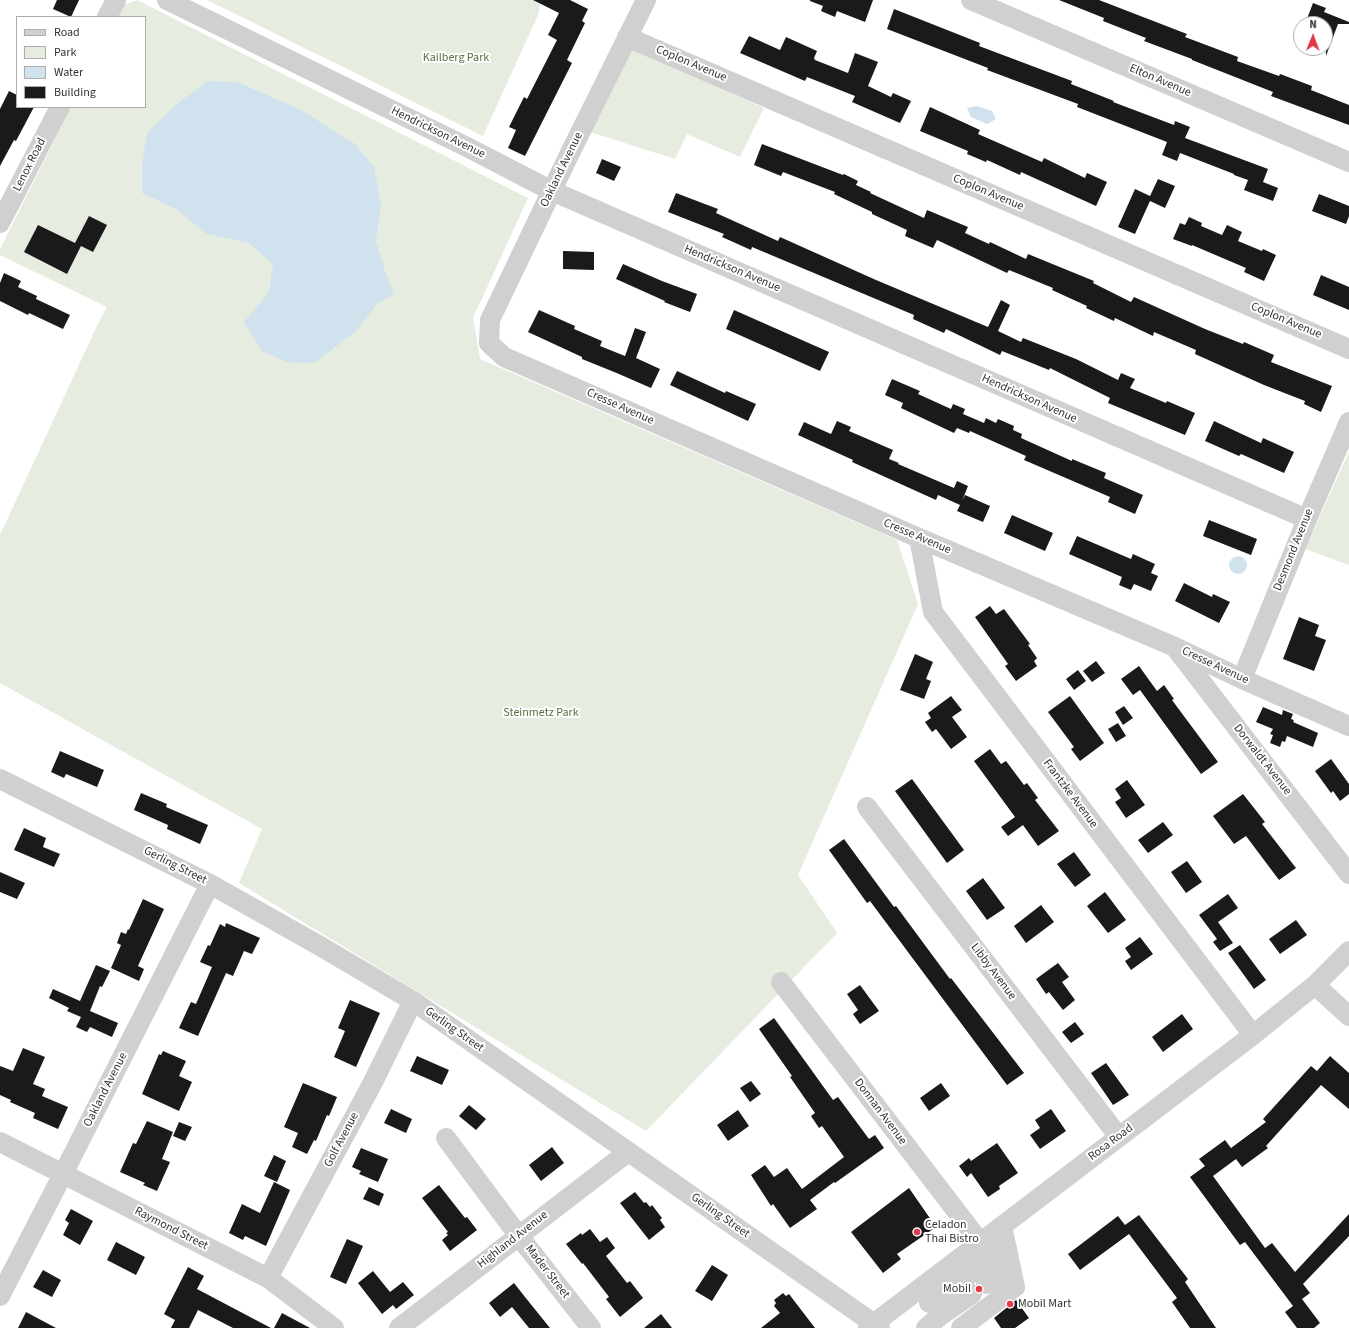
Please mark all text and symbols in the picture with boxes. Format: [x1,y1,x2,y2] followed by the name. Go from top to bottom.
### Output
[16,16,146,108] legend
[1293,16,1333,56] north arrow
[1309,17,1317,32] text: N
[54,24,80,41] text: Road
[653,43,729,85] street label: Coplon Avenue
[54,44,76,61] text: Park
[423,51,489,65] park label: Kailberg Park
[1127,62,1193,100] street label: Elton Avenue
[54,64,83,81] text: Water
[54,84,96,101] text: Building
[389,104,487,162] street label: Hendrickson Avenue
[538,130,586,210] street label: Oakland Avenue
[10,136,50,194] street label: Lenox Road
[950,172,1026,214] street label: Coplon Avenue
[682,242,782,296] street label: Hendrickson Avenue
[1248,300,1324,342] street label: Coplon Avenue
[979,371,1079,427] street label: Hendrickson Avenue
[584,386,656,428] street label: Cresse Avenue
[1271,507,1317,593] street label: Desmond Avenue
[881,516,953,558] street label: Cresse Avenue
[1179,644,1251,688] street label: Cresse Avenue
[503,706,579,720] park label: Steinmetz Park
[1230,722,1294,798] street label: Dorwaldt Avenue
[1039,757,1101,831] street label: Frantzke Avenue
[141,844,209,888] street label: Gerling Street
[967,941,1019,1003] street label: Libby Avenue
[422,1004,486,1056] street label: Gerling Street
[81,1050,131,1130] street label: Oakland Avenue
[850,1076,910,1148] street label: Donnan Avenue
[322,1110,362,1170] street label: Golf Avenue
[1086,1121,1136,1165] street label: Rosa Road
[688,1190,752,1242] street label: Gerling Street
[132,1204,210,1254] street label: Raymond Street
[475,1208,551,1272] street label: Highland Avenue
[925,1218,979,1246] place label: Celadon Thai Bistro
[912,1227,922,1237] marker: Celadon Thai Bistro
[522,1242,572,1302] street label: Mader Street
[943,1282,971,1296] place label: Mobil
[974,1284,984,1294] marker: Mobil
[1018,1297,1071,1311] place label: Mobil Mart
[1005,1299,1015,1309] marker: Mobil Mart

